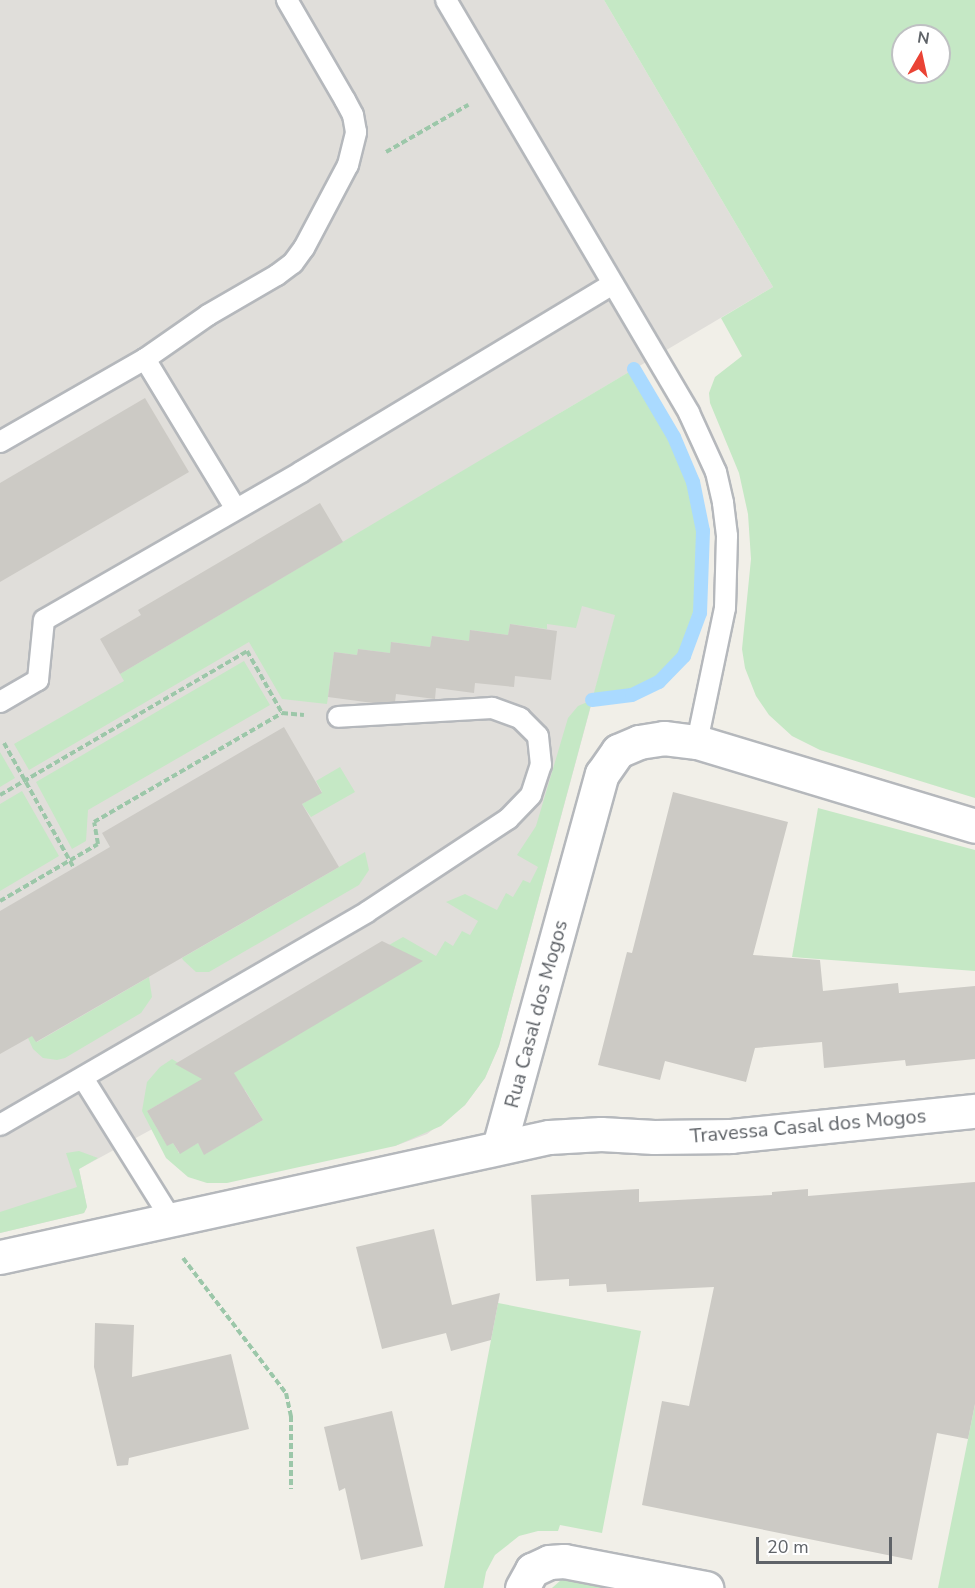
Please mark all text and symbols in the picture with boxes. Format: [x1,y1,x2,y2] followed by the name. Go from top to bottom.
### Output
[891,24,951,84] north arrow
[916,26,931,50] text: N
[499,917,573,1111] street label: Rua Casal dos Mogos
[689,1104,927,1148] street label: Travessa Casal dos Mogos
[759,1525,896,1563] scale bar
[767,1535,809,1559] text: 20 m

